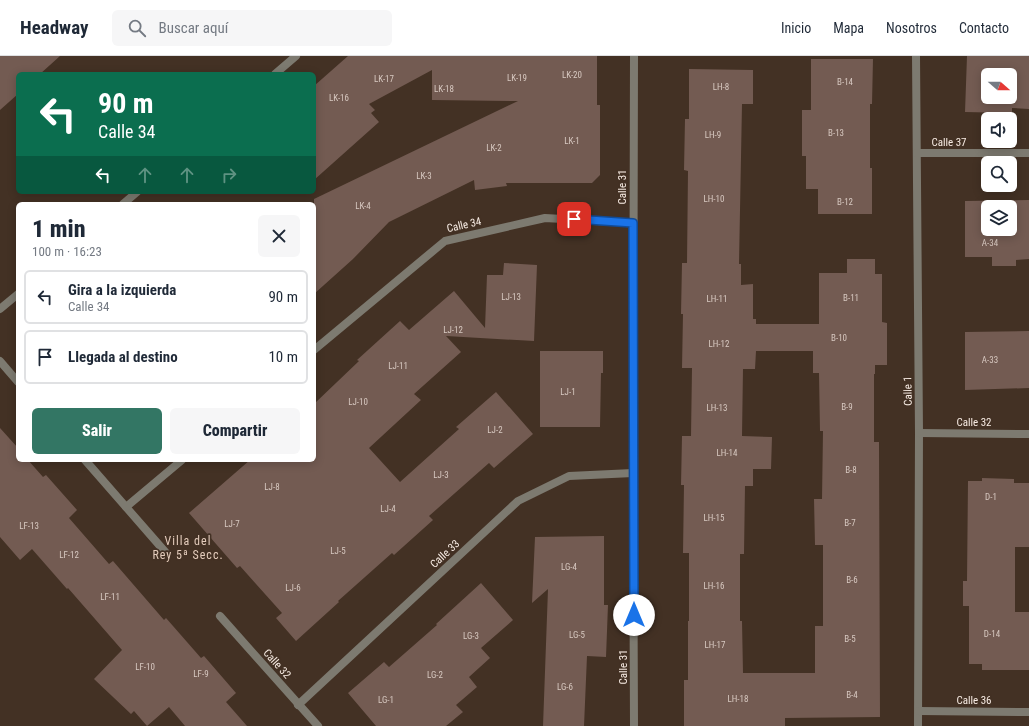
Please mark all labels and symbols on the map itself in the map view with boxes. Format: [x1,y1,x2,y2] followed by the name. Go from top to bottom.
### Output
[981,68,1017,104] north arrow
[562,70,582,80] house number: LK-20
[507,73,527,83] house number: LK-19
[374,74,395,84] house number: LK-17
[837,77,854,87] house number: B-14
[713,82,729,92] house number: LH-8
[434,84,454,94] house number: LK-18
[329,93,349,103] house number: LK-16
[828,128,844,138] house number: B-13
[705,130,721,140] house number: LH-9
[564,136,580,146] house number: LK-1
[931,136,967,149] street label: Calle 37
[486,143,502,153] house number: LK-2
[616,169,629,205] street label: Calle 31
[416,171,432,181] house number: LK-3
[704,194,724,204] house number: LH-10
[837,197,854,207] house number: B-12
[355,201,371,211] house number: LK-4
[557,202,591,236] pin
[445,215,483,235] street label: Calle 34
[982,238,999,248] house number: A-34
[501,292,521,302] house number: LJ-13
[843,293,859,303] house number: B-11
[707,294,727,304] house number: LH-11
[443,325,463,335] house number: LJ-12
[831,333,847,343] house number: B-10
[709,339,730,349] house number: LH-12
[982,355,998,365] house number: A-33
[388,361,408,371] house number: LJ-11
[901,376,915,406] street label: Calle 1
[560,387,576,397] house number: LJ-1
[348,397,368,407] house number: LJ-10
[841,402,853,412] house number: B-9
[707,403,727,413] house number: LH-13
[956,416,992,429] street label: Calle 32
[487,425,503,435] house number: LJ-2
[717,448,738,458] house number: LH-14
[845,465,857,475] house number: B-8
[433,470,449,480] house number: LJ-3
[264,482,280,492] house number: LJ-8
[985,492,997,502] house number: D-1
[380,504,396,514] house number: LJ-4
[704,513,725,523] house number: LH-15
[844,518,856,528] house number: B-7
[224,519,240,529] house number: LJ-7
[19,521,39,531] house number: LF-13
[152,534,224,562] district label: Villa del Rey 5ª Secc.
[428,537,462,571] street label: Calle 33
[330,546,346,556] house number: LJ-5
[59,550,79,560] house number: LF-12
[561,562,578,572] house number: LG-4
[846,575,858,585] house number: B-6
[704,581,724,591] house number: LH-16
[285,583,301,593] house number: LJ-6
[100,592,120,602] house number: LF-11
[613,594,655,636] position arrow
[984,629,1001,639] house number: D-14
[569,630,586,640] house number: LG-5
[463,631,479,641] house number: LG-3
[844,634,856,644] house number: B-5
[705,640,726,650] house number: LH-17
[260,647,294,681] street label: Calle 32
[617,649,630,685] street label: Calle 31
[135,662,155,672] house number: LF-10
[193,669,209,679] house number: LF-9
[427,670,444,680] house number: LG-2
[557,682,573,692] house number: LG-6
[846,690,858,700] house number: B-4
[728,694,748,704] house number: LH-18
[956,694,992,707] street label: Calle 36
[378,695,394,705] house number: LG-1

